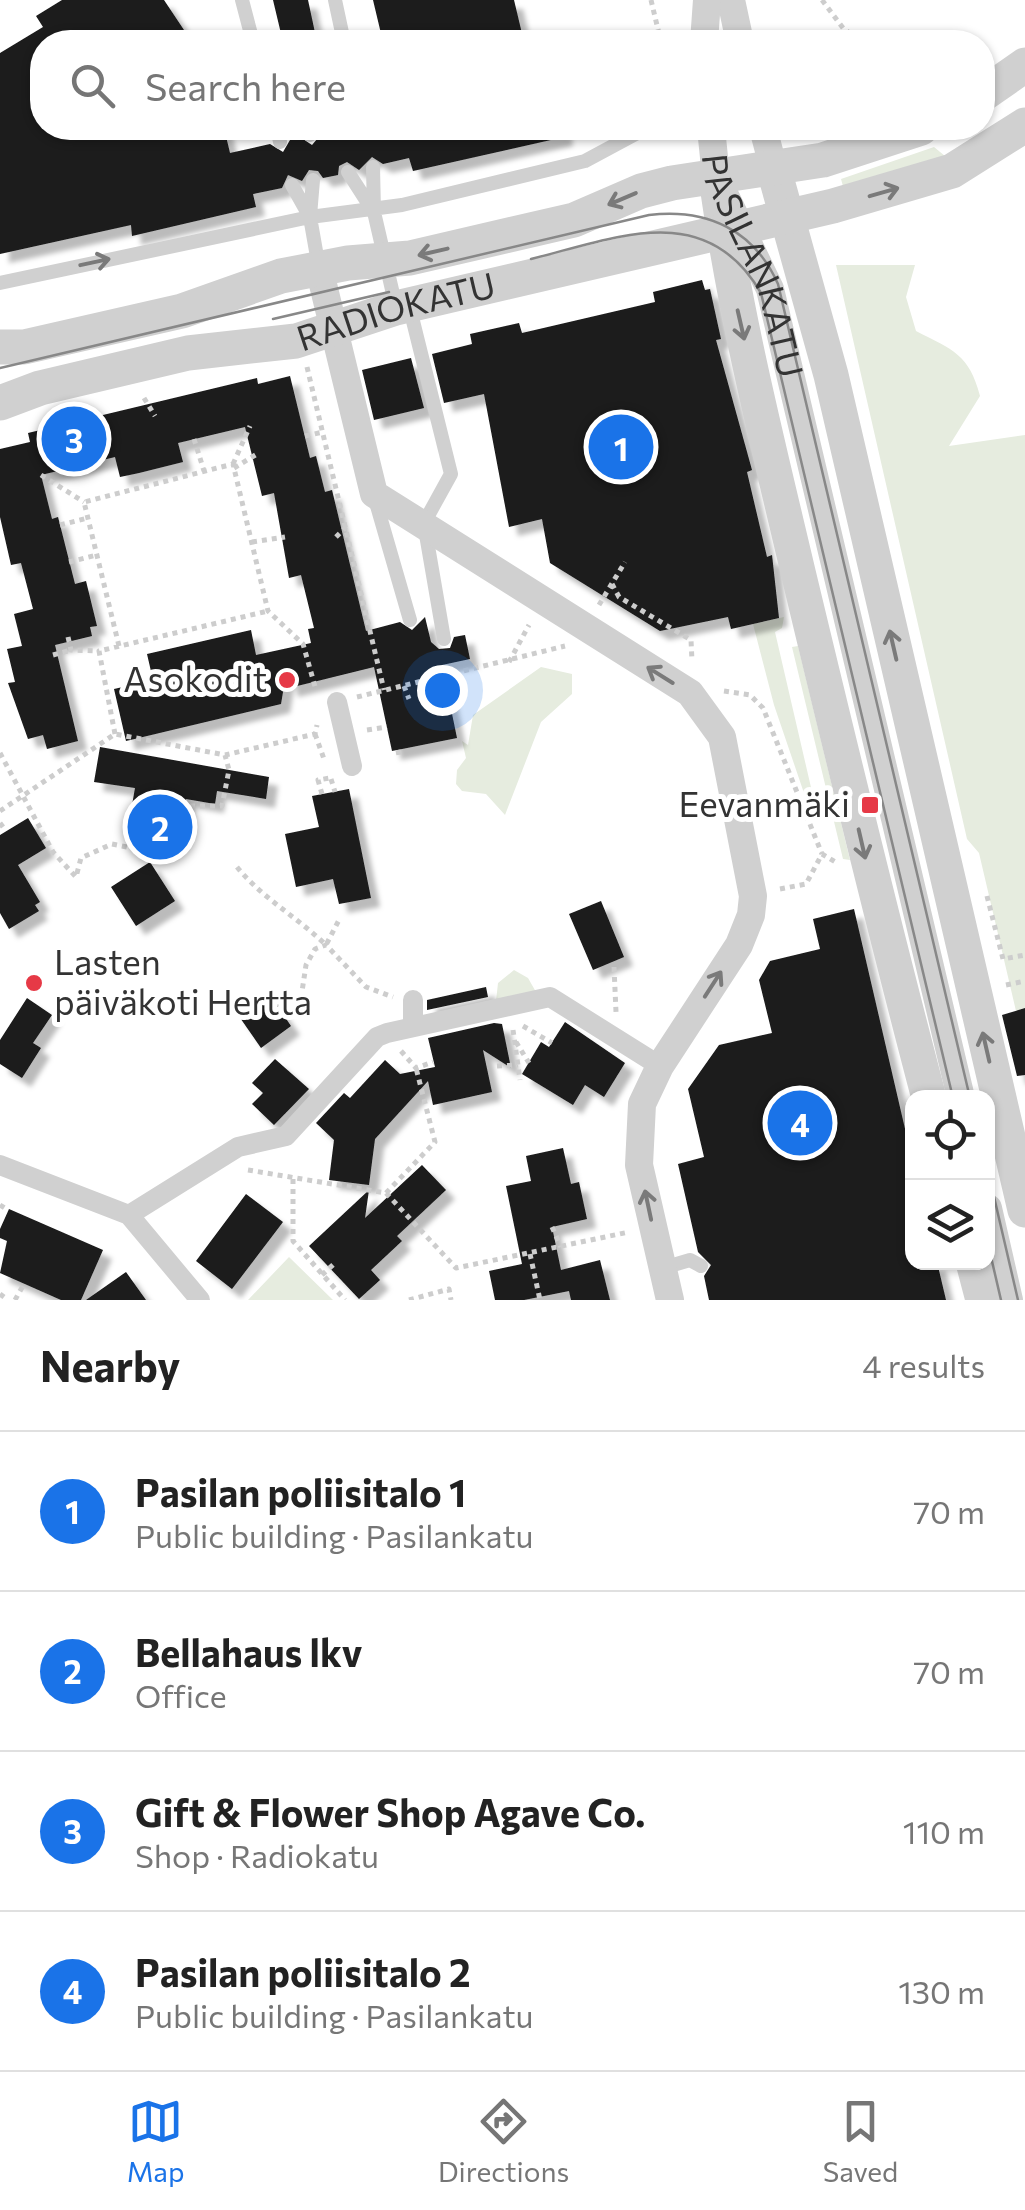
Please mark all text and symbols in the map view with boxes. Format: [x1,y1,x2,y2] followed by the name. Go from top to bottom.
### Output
[30,30,995,140] search box
[65,58,120,113] icon: search
[145,62,346,109] text: Search here
[695,152,814,381] street label: PASILANKATU
[868,182,900,200] one-way arrow
[607,191,638,209] one-way arrow
[418,244,450,262] one-way arrow
[78,252,110,271] one-way arrow
[291,262,499,358] street label: RADIOKATU
[733,308,751,340] one-way arrow
[42,402,106,476] pin: 3
[588,410,654,484] pin: 1
[883,630,901,662] one-way arrow
[123,656,267,699] place label: Asokodit
[417,665,468,716] your location
[646,665,675,685] one-way arrow
[276,669,298,691] marker: Asokodit
[679,781,850,824] place label: Eevanmäki
[128,790,192,864] pin: 2
[859,794,881,816] marker: Eevanmäki
[854,827,872,859] one-way arrow
[54,939,312,1022] place label: Lasten päiväkoti Hertta
[703,970,724,999] one-way arrow
[23,972,45,994] marker: Lasten päiväkoti Hertta
[976,1032,994,1064] one-way arrow
[768,1086,832,1160] pin: 4
[905,1090,995,1270] map controls
[905,1090,995,1180] button: locate
[905,1180,995,1270] button: layers
[638,1190,656,1222] one-way arrow
[40,1339,180,1391] text: Nearby
[862,1345,985,1385] text: 4 results
[135,1468,466,1515] text: Pasilan poliisitalo 1
[65,1491,80,1531] text: 1
[913,1491,985,1531] text: 70 m
[135,1515,533,1555] text: Public building · Pasilankatu
[135,1628,362,1675] text: Bellahaus lkv
[63,1651,82,1691] text: 2
[913,1651,985,1691] text: 70 m
[135,1675,227,1715] text: Office
[135,1788,645,1835] text: Gift & Flower Shop Agave Co.
[63,1811,82,1851] text: 3
[903,1811,985,1851] text: 110 m
[135,1835,379,1875] text: Shop · Radiokatu
[135,1948,471,1995] text: Pasilan poliisitalo 2
[63,1971,82,2011] text: 4
[898,1971,985,2011] text: 130 m
[135,1995,533,2035] text: Public building · Pasilankatu
[127,2094,184,2188] tab: Map
[438,2094,569,2188] tab: Directions
[823,2094,898,2188] tab: Saved

